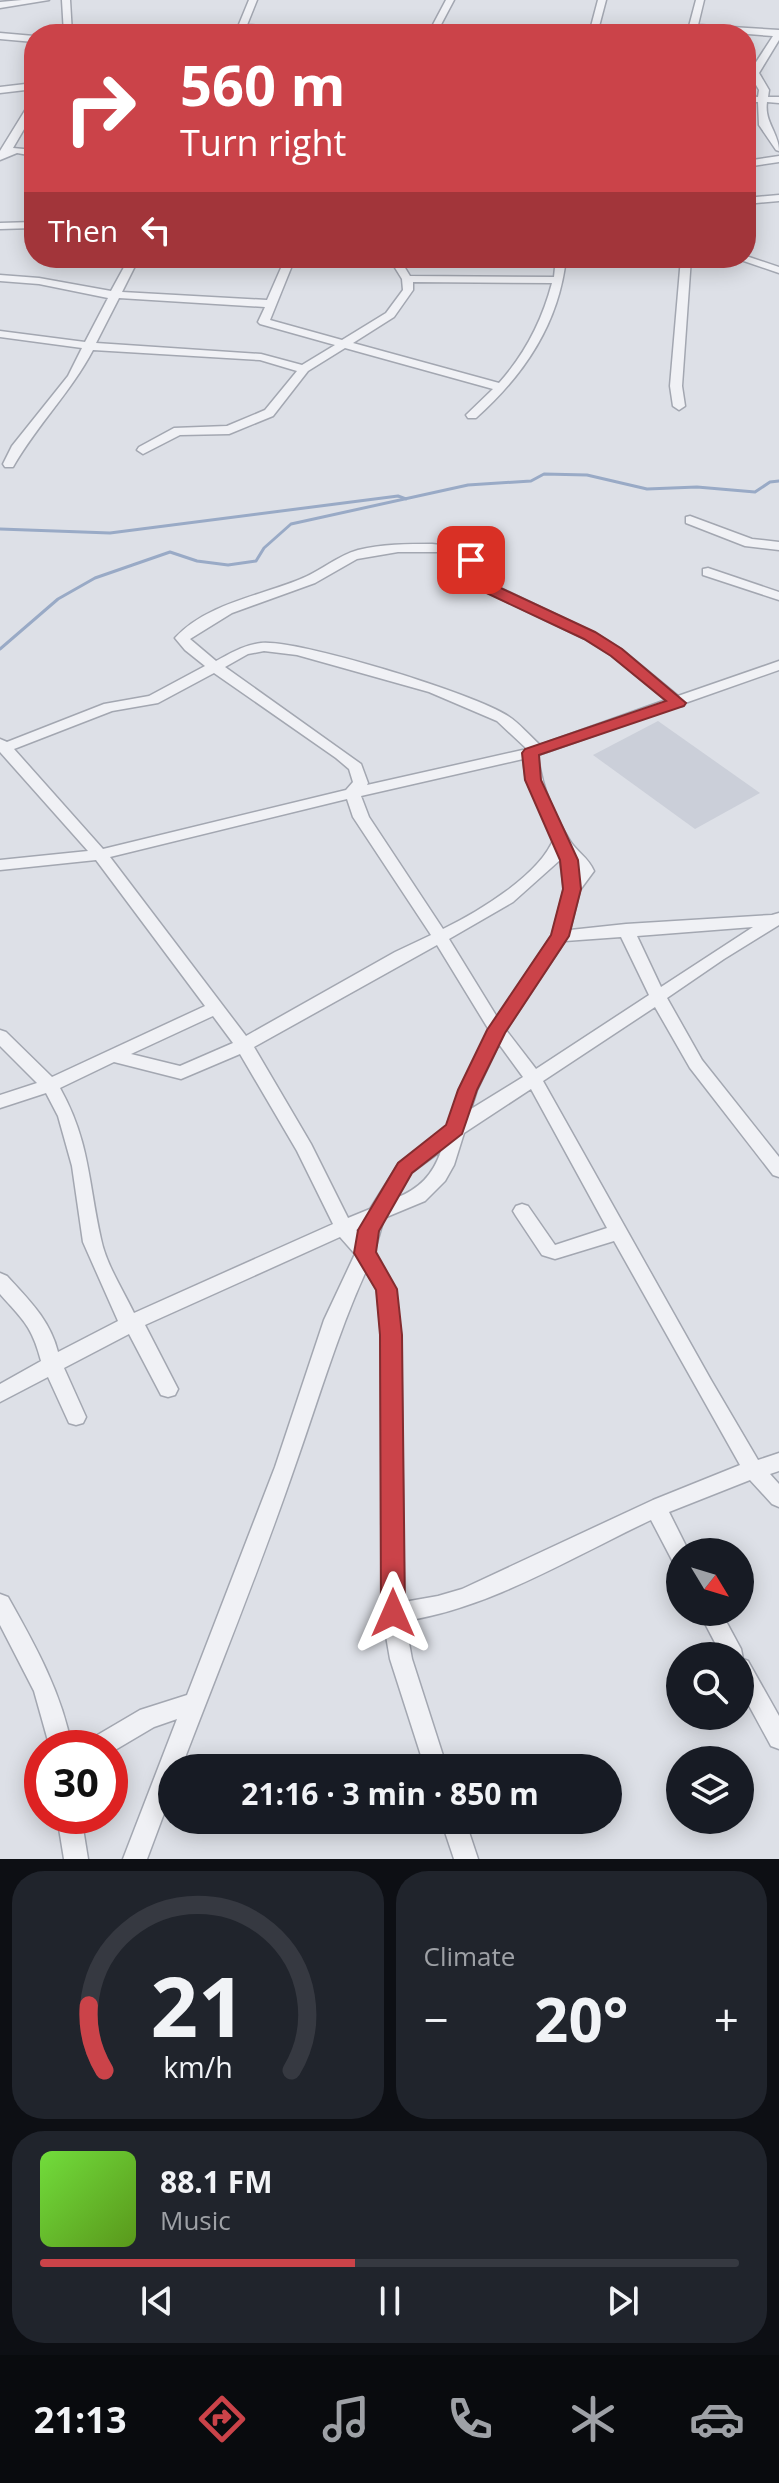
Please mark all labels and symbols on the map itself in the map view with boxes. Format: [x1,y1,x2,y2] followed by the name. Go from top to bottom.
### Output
[437,526,505,594] pin
[666,1538,754,1626] north arrow
[351,1571,435,1655] position arrow
[24,1730,128,1834] speed limit sign: 30

